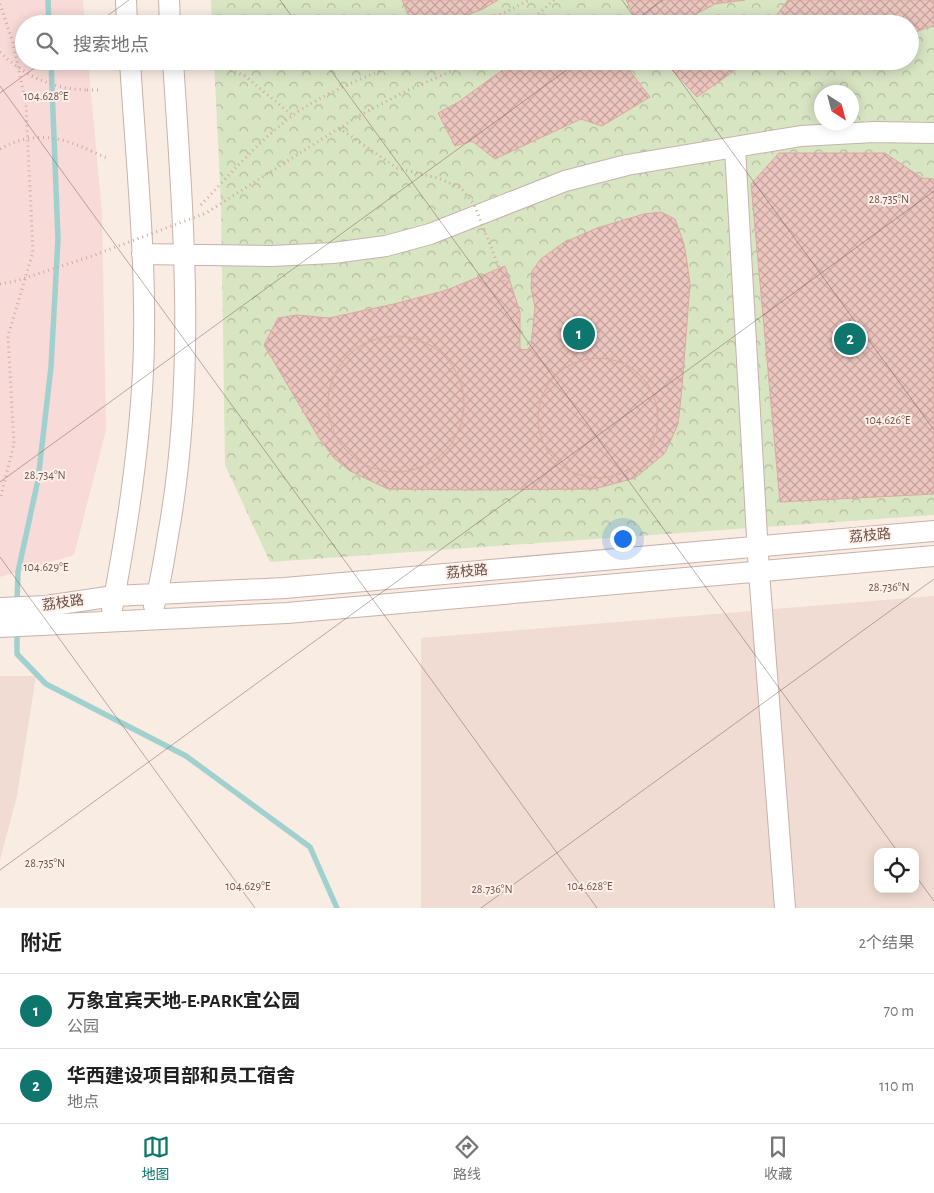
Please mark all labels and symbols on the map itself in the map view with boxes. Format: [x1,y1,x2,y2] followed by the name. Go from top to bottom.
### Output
[814,85,859,130] north arrow
[23,90,69,102] text: 104.628°E
[869,193,909,205] text: 28.735°N
[563,315,595,353] pin: 1
[834,320,866,358] pin: 2
[865,414,911,426] text: 104.626°E
[24,469,66,481] text: 28.734°N
[610,526,636,552] your location
[848,526,892,545] street label: 荔枝路
[23,561,69,573] text: 104.629°E
[445,562,489,581] street label: 荔枝路
[868,581,910,593] text: 28.736°N
[41,592,85,613] street label: 荔枝路
[25,857,65,869] text: 28.735°N
[225,880,271,892] text: 104.629°E
[567,880,613,892] text: 104.628°E
[471,883,513,895] text: 28.736°N

